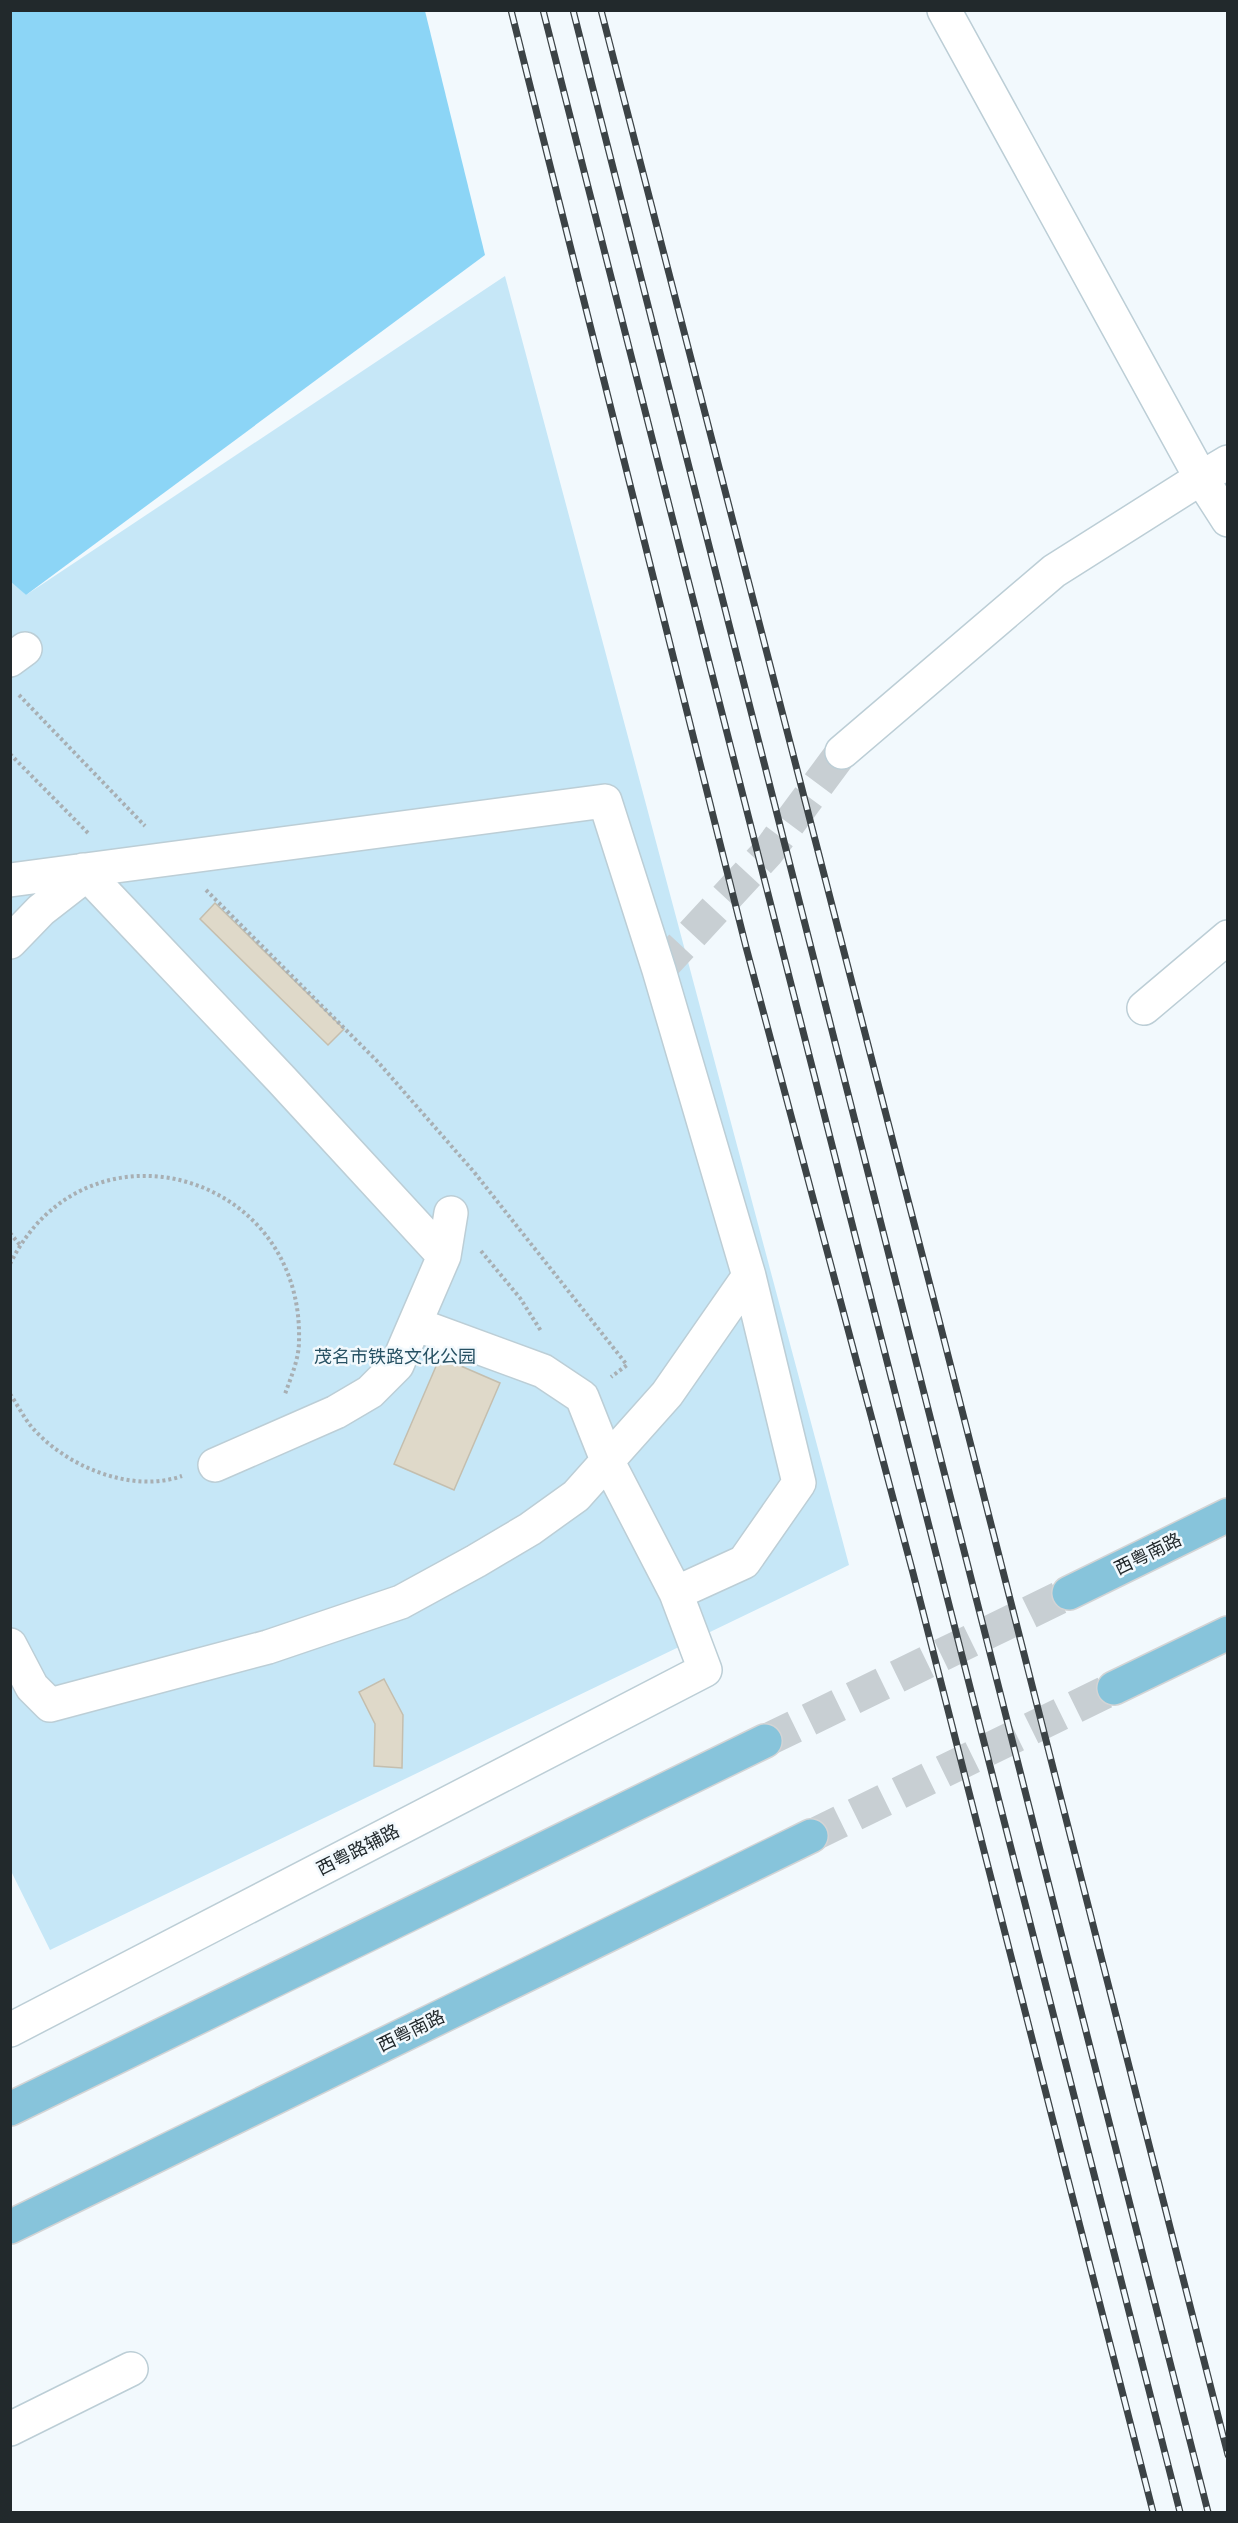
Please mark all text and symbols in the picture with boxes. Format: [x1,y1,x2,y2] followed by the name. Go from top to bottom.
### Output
[314,1347,476,1367] park label: 茂名市铁路文化公园
[1111,1529,1185,1579] street label: 西粤南路
[313,1821,403,1879] street label: 西粤路辅路
[374,2006,448,2056] street label: 西粤南路

